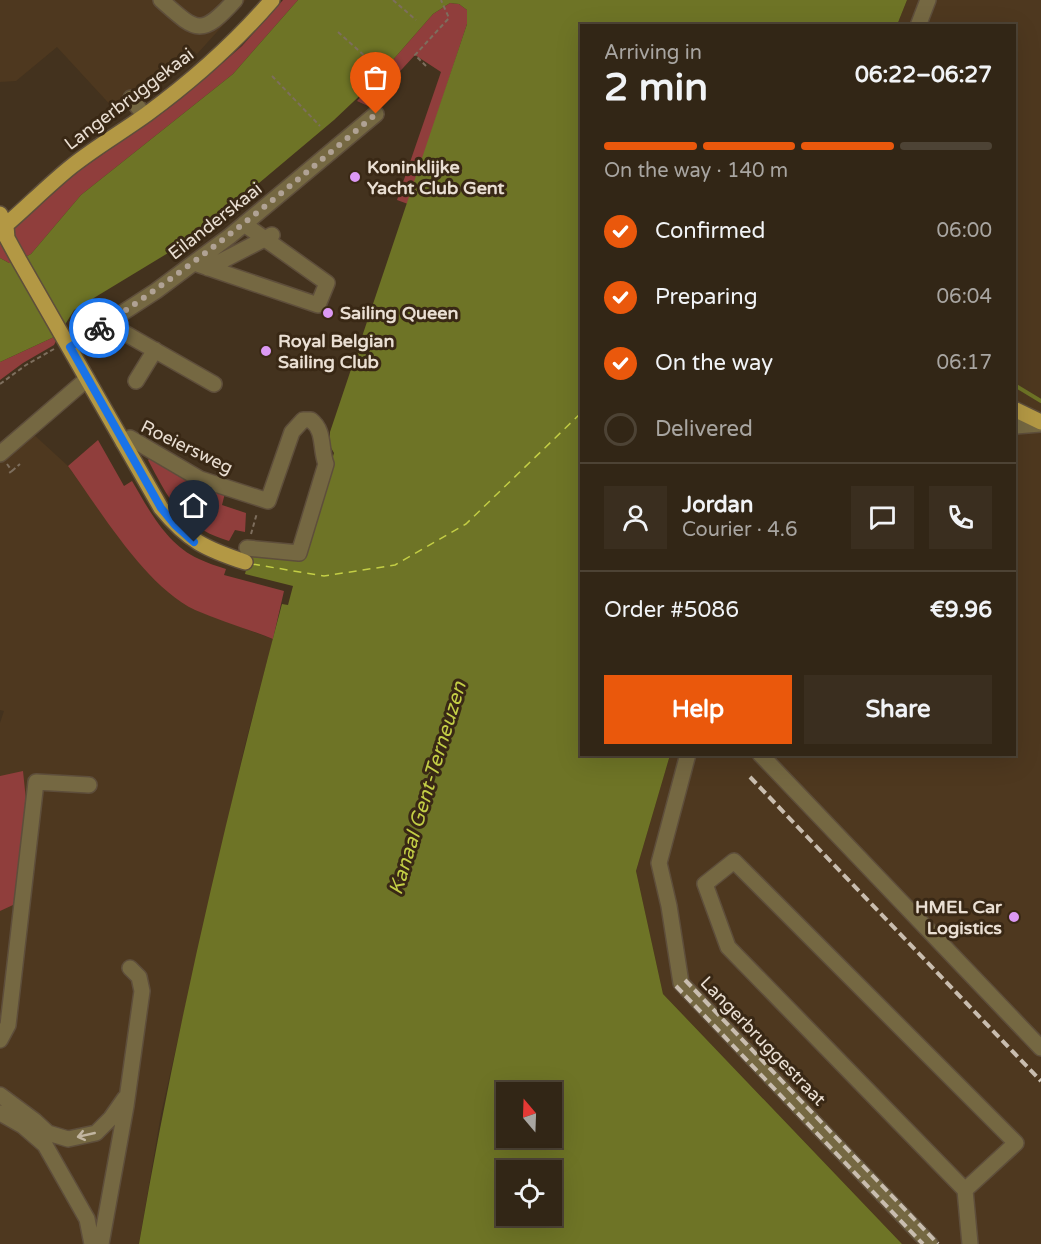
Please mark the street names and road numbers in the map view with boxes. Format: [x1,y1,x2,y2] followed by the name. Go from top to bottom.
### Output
[60,43,198,155] street label: Langerbruggekaai
[164,178,266,264] street label: Eilanderskaai
[137,415,237,479] street label: Roeiersweg
[696,972,830,1110] street label: Langerbruggestraat

